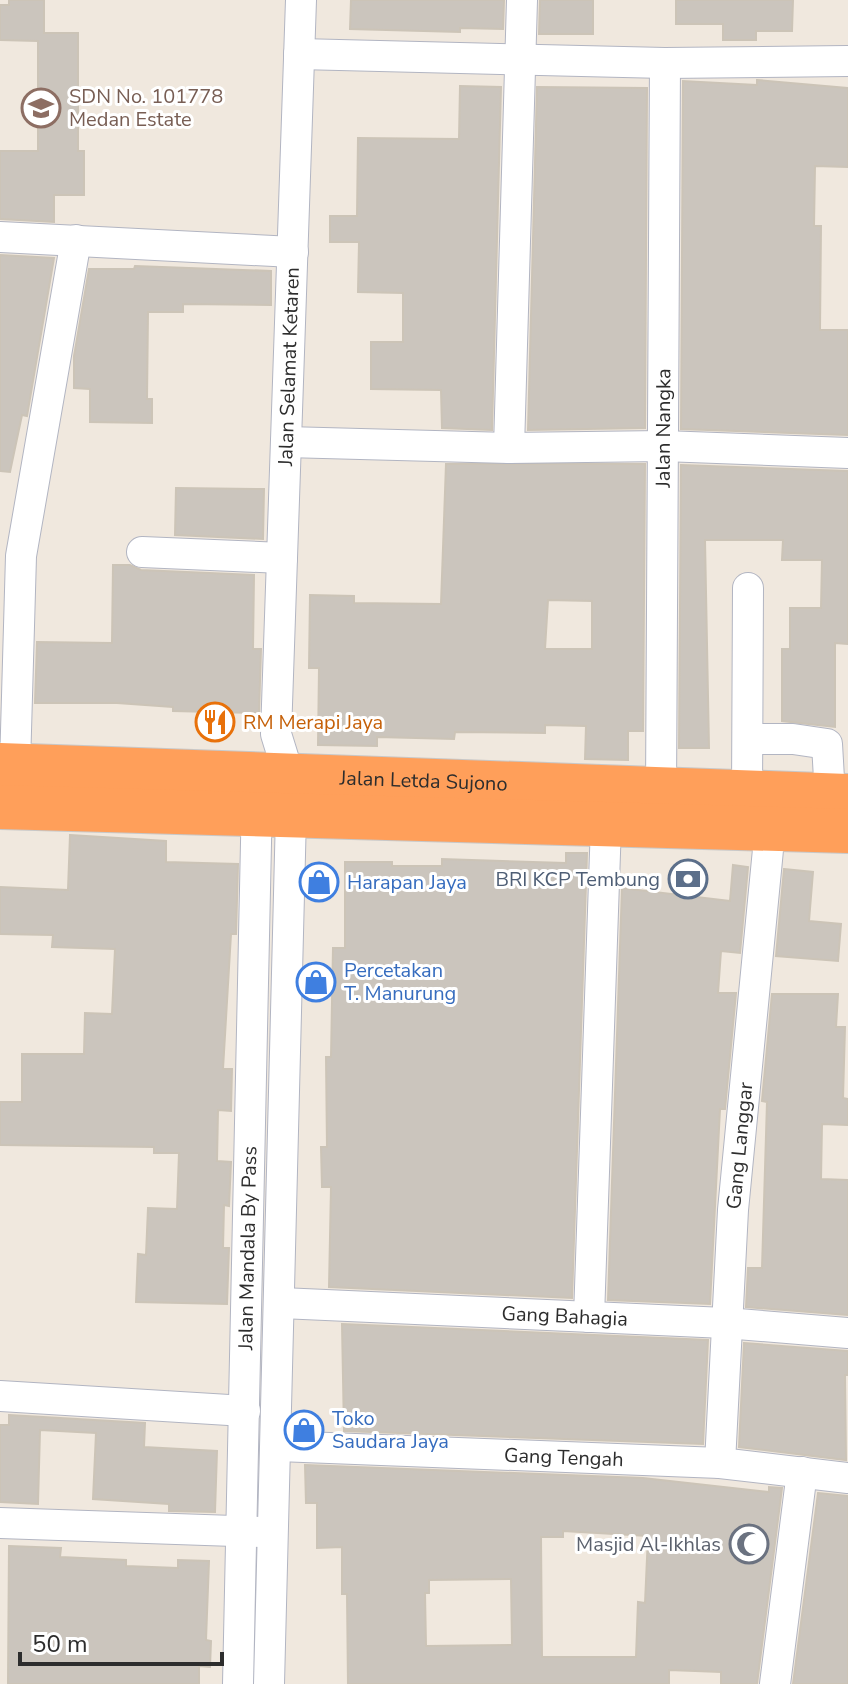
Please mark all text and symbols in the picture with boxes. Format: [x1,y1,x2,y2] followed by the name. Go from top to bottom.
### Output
[69,83,223,133] place label: SDN No. 101778 Medan Estate
[20,87,62,129] school or university icon: SDN No. 101778 Medan Estate
[272,267,306,467] street label: Jalan Selamat Ketaren
[650,368,677,489] street label: Jalan Nangka
[194,701,236,743] restaurant icon: RM Merapi Jaya
[243,709,383,736] place label: RM Merapi Jaya
[338,764,508,798] street label: Jalan Letda Sujono
[667,858,709,900] bank icon: BRI KCP Tembung
[298,861,340,903] shop icon: Harapan Jaya
[495,866,660,893] place label: BRI KCP Tembung
[347,869,467,896] place label: Harapan Jaya
[344,957,456,1007] place label: Percetakan T. Manurung
[295,961,337,1003] shop icon: Percetakan T. Manurung
[720,1081,759,1210] street label: Gang Langgar
[232,1146,264,1351] street label: Jalan Mandala By Pass
[501,1300,628,1333] street label: Gang Bahagia
[332,1405,449,1455] place label: Toko Saudara Jaya
[283,1409,325,1451] shop icon: Toko Saudara Jaya
[503,1442,624,1473] street label: Gang Tengah
[728,1523,770,1565] mosque icon: Masjid Al-Ikhlas
[576,1531,721,1558] place label: Masjid Al-Ikhlas
[20,1616,222,1666] scale bar
[32,1628,88,1660] text: 50 m

